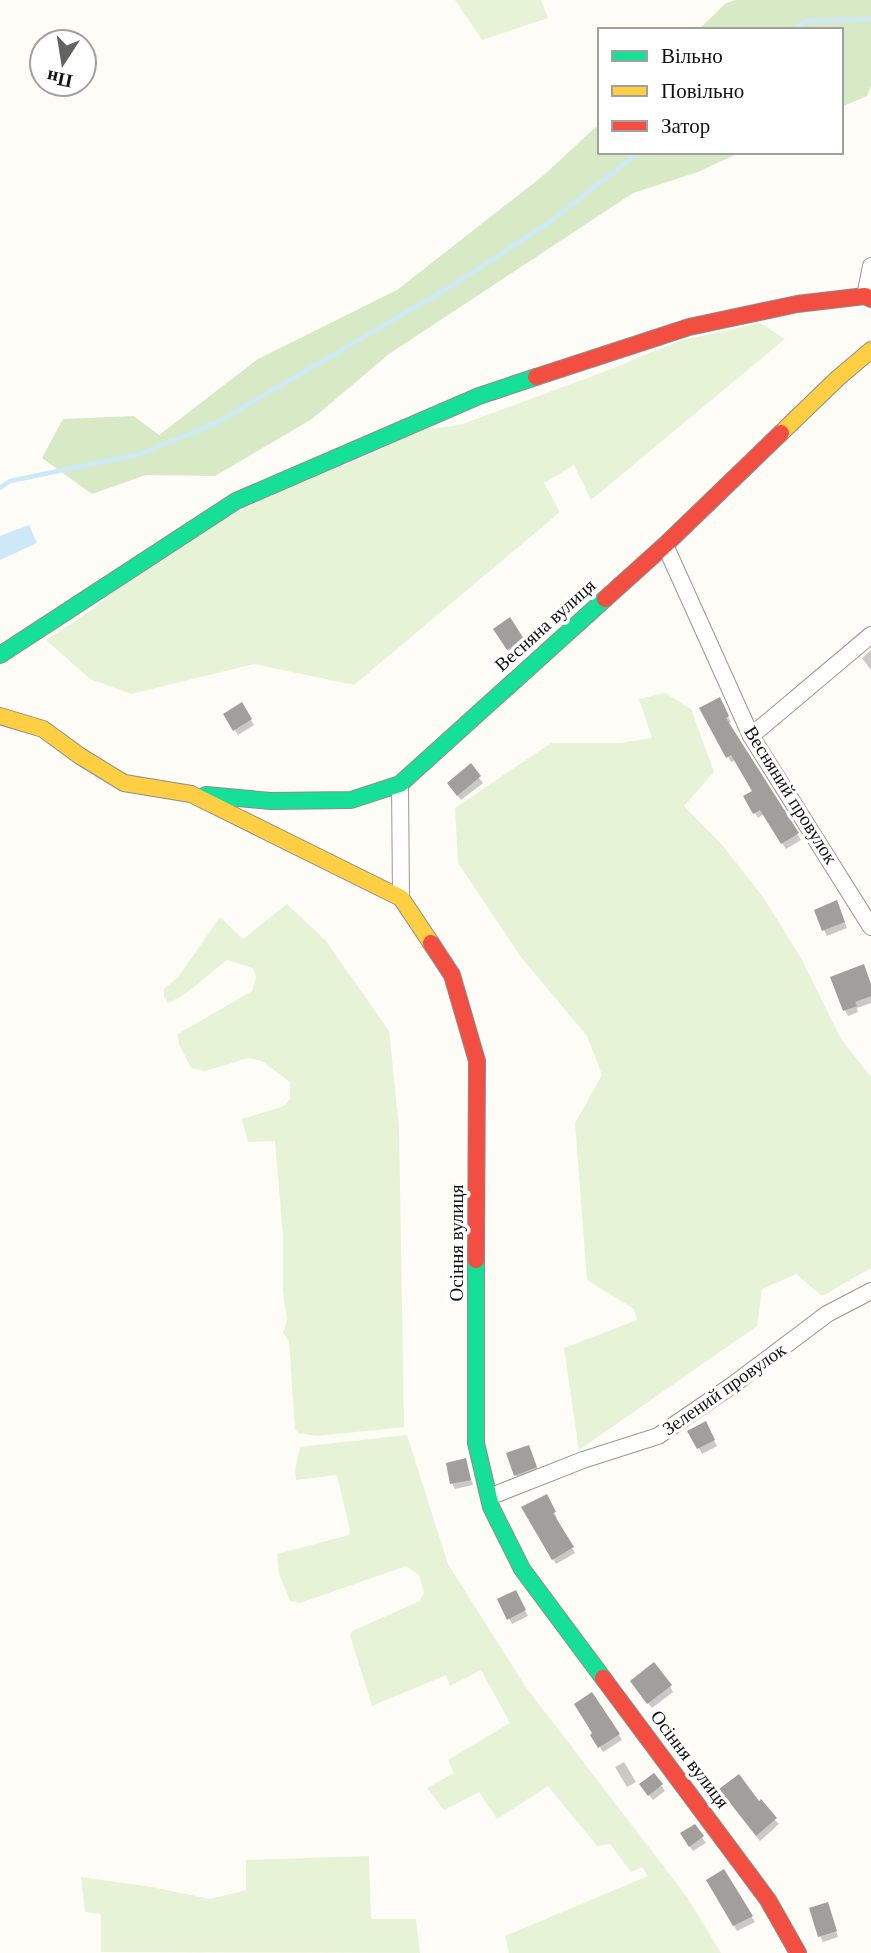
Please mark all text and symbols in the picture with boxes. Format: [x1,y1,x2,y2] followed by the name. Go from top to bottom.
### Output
[28,28,98,98] north arrow
[598,28,843,154] legend
[661,44,723,68] text: Вільно
[45,66,74,92] text: Пн
[661,79,744,103] text: Повільно
[661,114,710,138] text: Затор
[490,574,600,676] street label: Весняна вулиця
[740,722,842,868] street label: Весняний провулок
[446,1184,467,1301] street label: Осіння вулиця
[658,1338,790,1439] street label: Зелений провулок
[646,1706,734,1812] street label: Осіння вулиця

